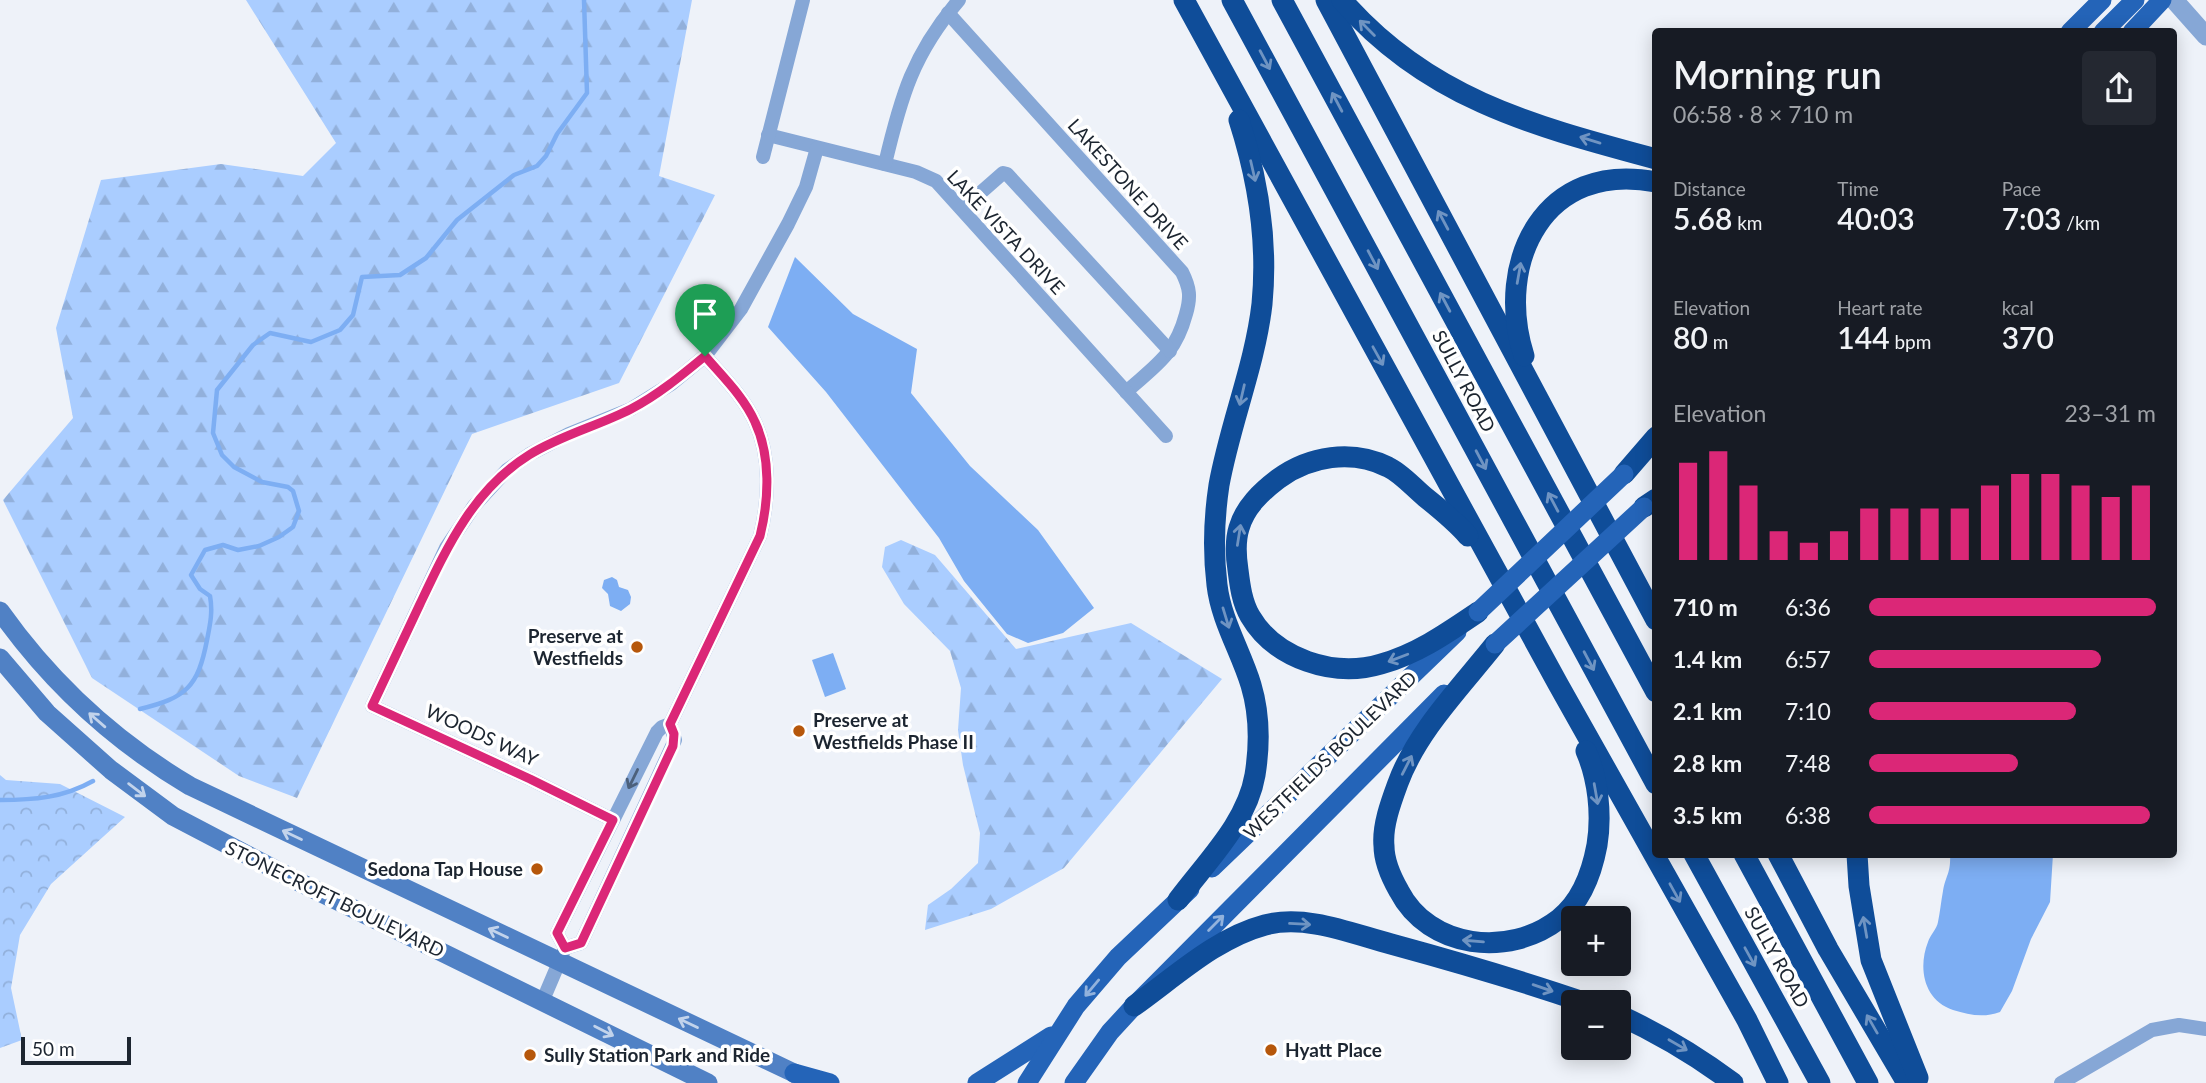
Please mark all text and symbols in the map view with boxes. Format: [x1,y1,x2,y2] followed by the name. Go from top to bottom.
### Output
[1359,20,1376,37] one-way arrow
[1258,49,1272,70] one-way arrow
[1673,51,1882,97] text: Morning run
[2082,51,2156,125] button: share
[1330,92,1343,113] one-way arrow
[1673,100,1853,128] text: 06:58 · 8 × 710 m
[1064,113,1193,254] street label: LAKESTONE DRIVE
[1579,133,1601,146] one-way arrow
[1247,159,1260,182] one-way arrow
[943,165,1070,299] street label: LAKE VISTA DRIVE
[1673,177,1746,200] text: Distance
[1837,177,1879,200] text: Time
[2002,177,2041,200] text: Pace
[1673,200,1732,236] text: 5.68
[1837,200,1915,236] text: 40:03
[2002,200,2061,236] text: 7:03
[1436,210,1449,231] one-way arrow
[1732,211,1762,234] text: km
[2061,211,2100,234] text: /km
[1366,249,1380,270] one-way arrow
[1513,262,1526,285] one-way arrow
[675,284,735,356] pin
[1438,292,1451,313] one-way arrow
[686,295,724,333] icon: arrive
[1673,296,1750,319] text: Elevation
[1837,296,1923,319] text: Heart rate
[2002,296,2034,319] text: kcal
[1673,319,1708,355] text: 80
[1837,319,1890,355] text: 144
[2002,319,2054,355] text: 370
[1428,326,1501,436] street label: SULLY ROAD
[1708,330,1728,353] text: m
[1890,330,1931,353] text: bpm
[1372,345,1385,366] one-way arrow
[1235,383,1248,406] one-way arrow
[1673,399,1766,427] text: Elevation
[2064,399,2156,427] text: 23–31 m
[1474,450,1488,470] one-way arrow
[1546,492,1559,513] one-way arrow
[1233,524,1246,547] one-way arrow
[1673,593,1738,621] text: 710 m
[1785,593,1831,621] text: 6:36
[1220,607,1233,629] one-way arrow
[528,624,623,669] place label: Preserve at Westfields
[629,639,645,655] marker: Preserve at Westfields
[1673,645,1742,673] text: 1.4 km
[1785,645,1831,673] text: 6:57
[1582,650,1596,670] one-way arrow
[1388,652,1410,665] one-way arrow
[1238,666,1421,843] street label: WESTFIELDS BOULEVARD
[1673,697,1742,725] text: 2.1 km
[1785,697,1831,725] text: 7:10
[422,698,542,771] street label: WOODS WAY
[813,708,974,753] place label: Preserve at Westfields Phase II
[88,712,106,728] one-way arrow
[791,723,807,739] marker: Preserve at Westfields Phase II
[1673,749,1742,777] text: 2.8 km
[1785,749,1831,777] text: 7:48
[1400,755,1414,776] one-way arrow
[626,768,640,788] one-way arrow
[1590,782,1604,805] one-way arrow
[127,783,146,797] one-way arrow
[1673,801,1742,829] text: 3.5 km
[1785,801,1831,829] text: 6:38
[282,828,303,841] one-way arrow
[222,836,448,962] street label: STONECROFT BOULEVARD
[368,857,523,880] place label: Sedona Tap House
[529,861,545,877] marker: Sedona Tap House
[1669,882,1682,903] one-way arrow
[1740,902,1815,1011] street label: SULLY ROAD
[1561,906,1631,1060] map controls
[1561,906,1631,976] button: +
[1208,914,1225,931] one-way arrow
[1858,916,1871,939] one-way arrow
[1289,917,1312,930] one-way arrow
[488,925,509,939] one-way arrow
[1463,934,1485,947] one-way arrow
[1743,946,1757,966] one-way arrow
[1084,978,1100,996] one-way arrow
[1532,983,1554,995] one-way arrow
[1561,990,1631,1060] button: −
[678,1015,699,1029] one-way arrow
[1865,1015,1879,1035] one-way arrow
[593,1024,614,1038] one-way arrow
[21,1034,131,1066] scale bar
[32,1037,75,1060] text: 50 m
[1285,1038,1382,1061] place label: Hyatt Place
[1668,1038,1688,1052] one-way arrow
[1263,1042,1279,1058] marker: Hyatt Place
[544,1043,770,1066] place label: Sully Station Park and Ride
[522,1047,538,1063] marker: Sully Station Park and Ride

